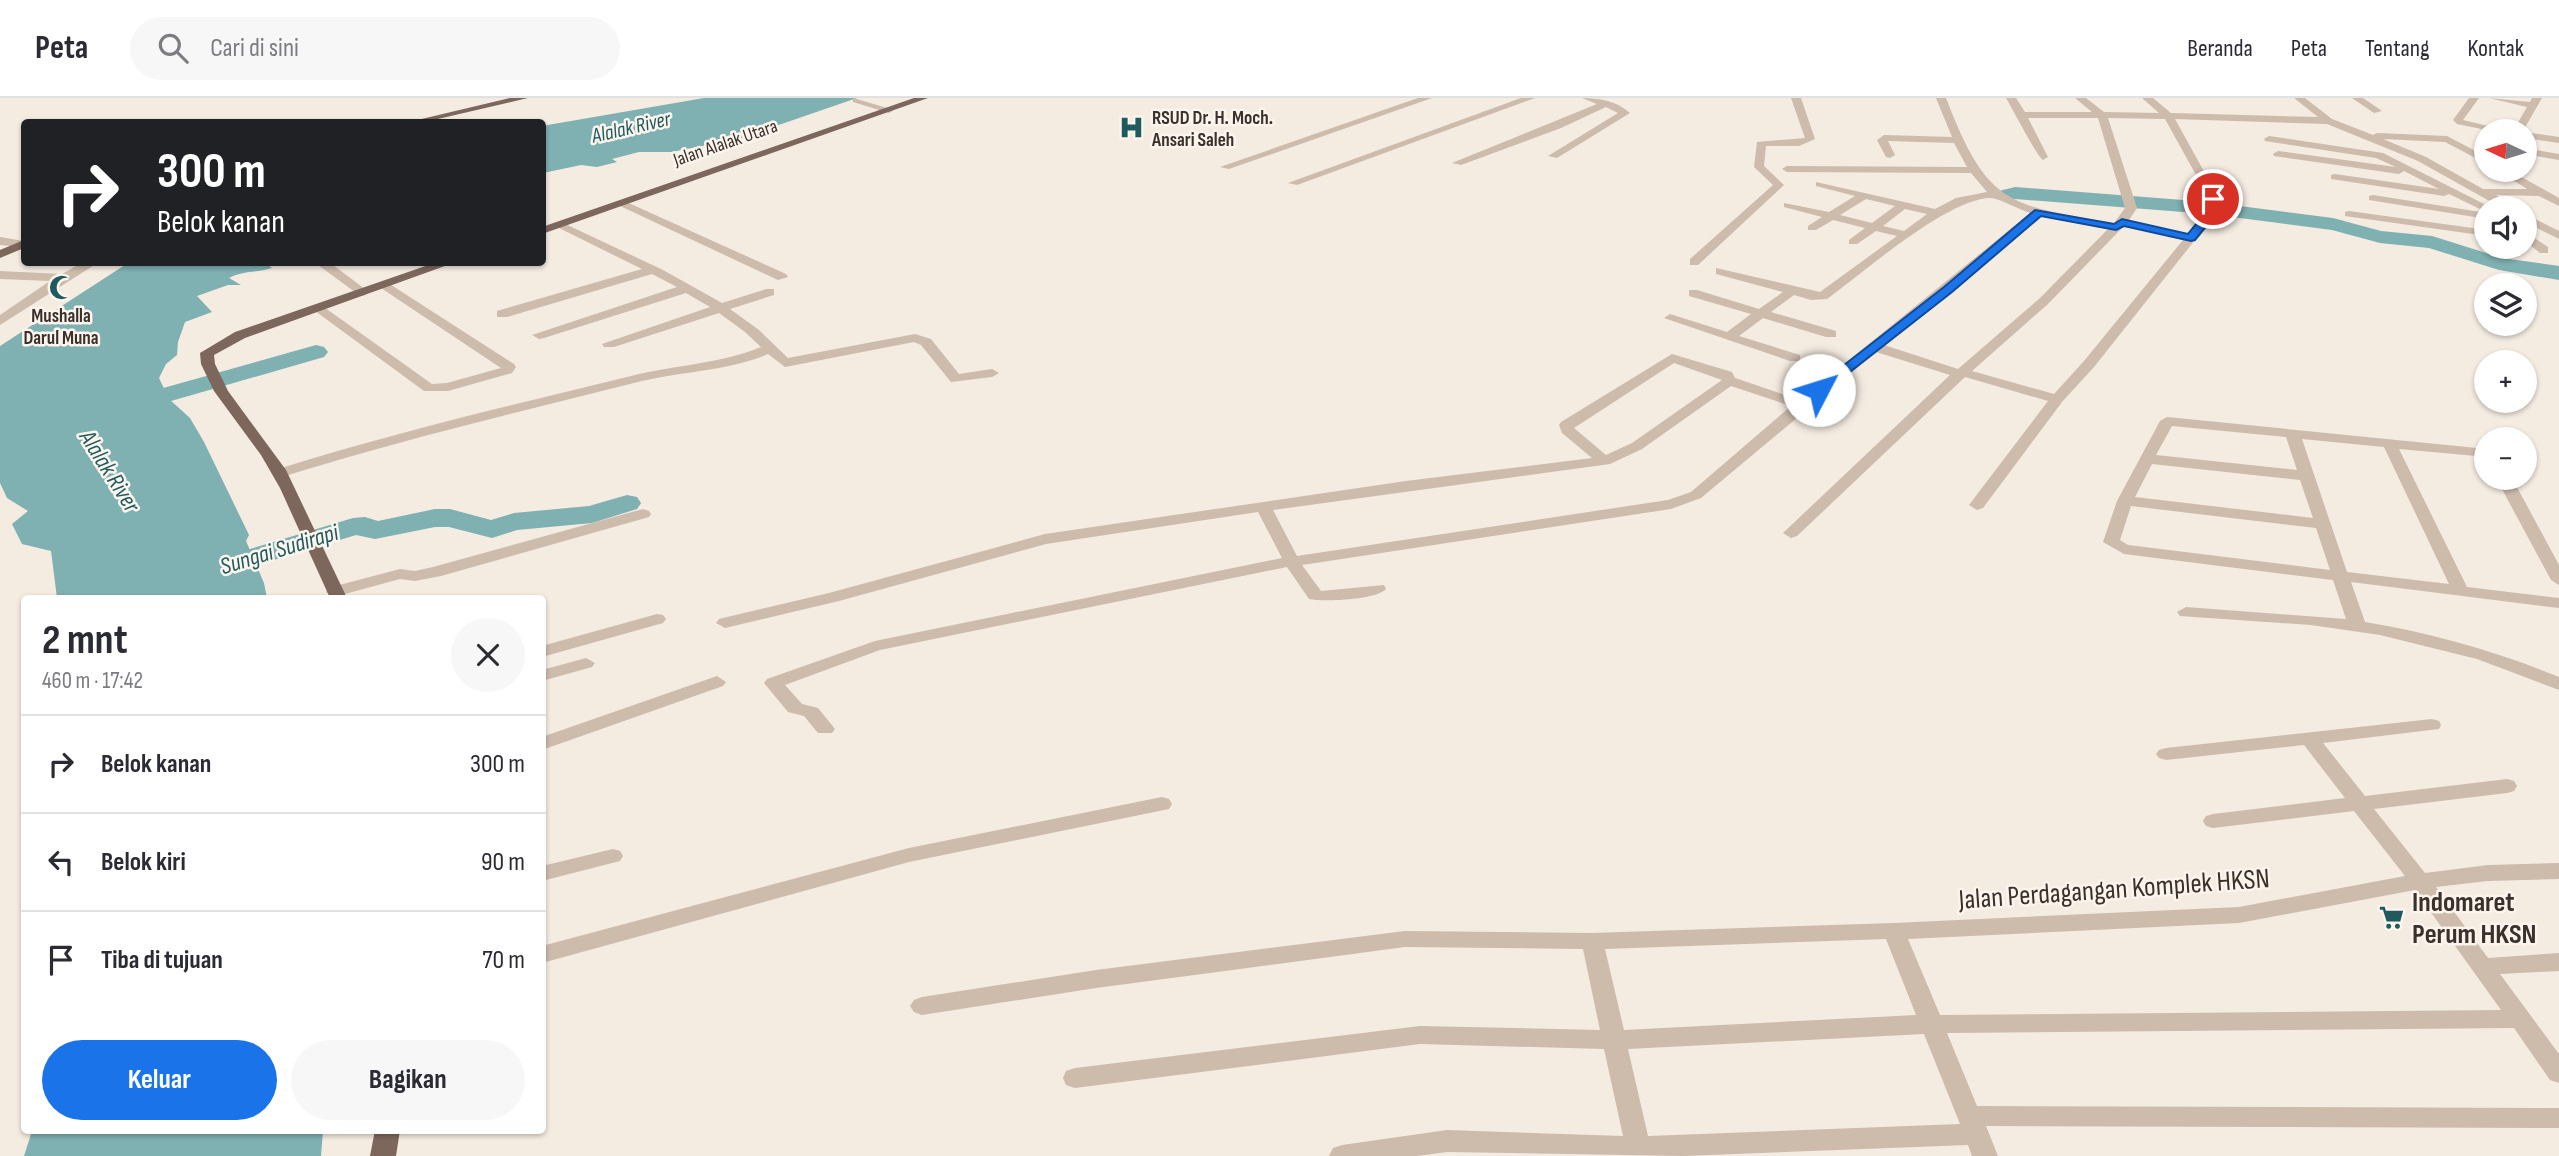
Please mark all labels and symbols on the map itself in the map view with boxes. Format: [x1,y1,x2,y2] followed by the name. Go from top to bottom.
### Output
[588,106,674,149] water label: Alalak River
[1151,107,1273,152] place label: RSUD Dr. H. Moch. Ansari Saleh
[1118,114,1146,142] hospital icon: RSUD Dr. H. Moch. Ansari Saleh
[670,115,781,172] street label: Jalan Alalak Utara
[2474,119,2538,182] north arrow
[2183,169,2243,229] pin
[47,273,75,301] mosque icon: Mushalla Darul Muna
[23,305,99,350] place label: Mushalla Darul Muna
[1782,353,1856,427] position arrow
[73,424,147,519] water label: Alalak River
[217,518,342,581] water label: Sungai Sudirapi
[1956,862,2271,917] street label: Jalan Perdagangan Komplek HKSN
[2412,886,2537,951] place label: Indomaret Perum HKSN
[2378,903,2406,931] supermarket icon: Indomaret Perum HKSN

